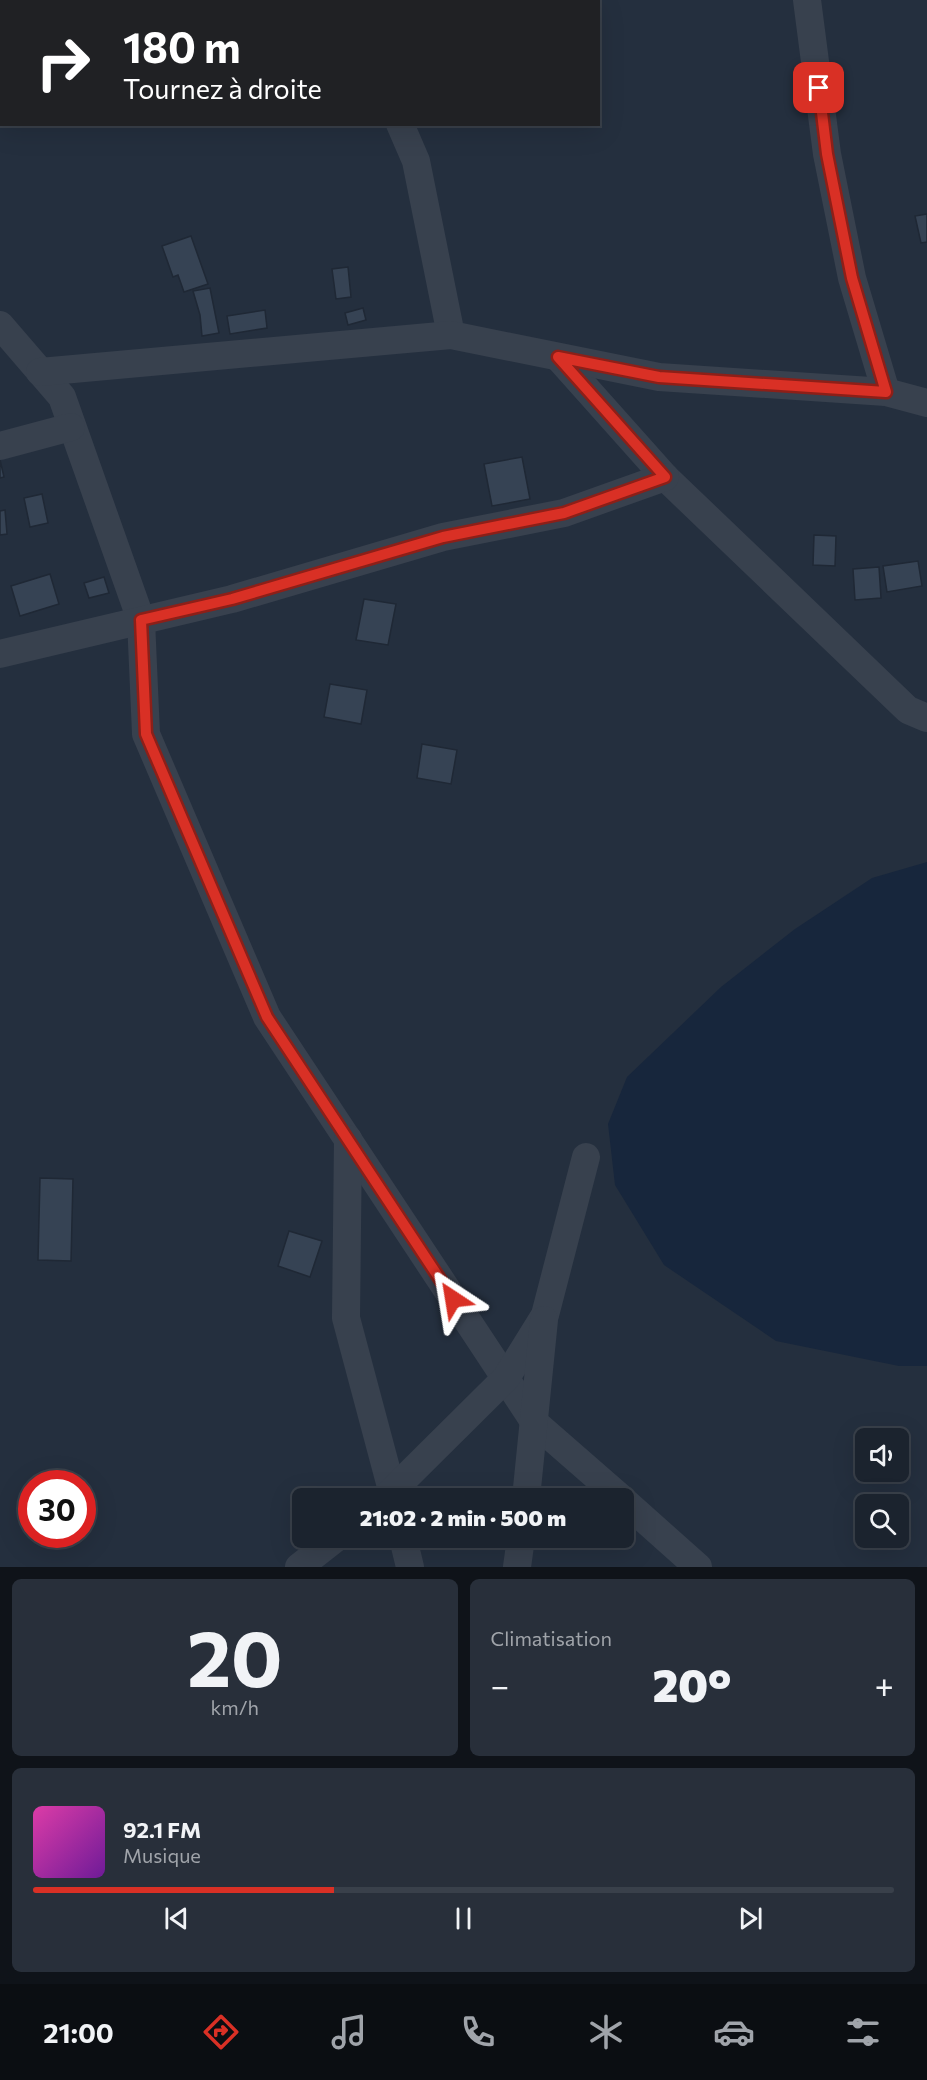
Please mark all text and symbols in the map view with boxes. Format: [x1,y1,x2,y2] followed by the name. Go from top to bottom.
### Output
[123,20,241,72] text: 180 m
[24,24,102,102] icon: right
[793,62,844,113] pin
[802,71,835,104] icon: arrive
[123,72,322,105] text: Tournez à droite
[421,1267,485,1331] position arrow
[855,1428,909,1548] map controls
[855,1428,909,1482] button: sound
[18,1470,96,1548] speed limit sign: 30
[855,1494,909,1548] button: search
[360,1504,566,1531] text: 21:02 · 2 min · 500 m
[187,1608,283,1703] text: 20
[491,1626,612,1650] text: Climatisation
[652,1656,731,1711] text: 20°
[491,1664,509,1705] text: −
[875,1664,894,1705] text: +
[210,1695,259,1719] text: km/h
[123,1816,201,1843] text: 92.1 FM
[123,1843,201,1867] text: Musique
[160,1902,193,1935] icon: previous
[447,1902,480,1935] icon: pause
[734,1902,767,1935] icon: next
[200,2011,242,2053] icon: directions
[328,2011,370,2053] icon: music
[457,2011,499,2053] icon: phone
[585,2011,627,2053] icon: climate
[713,2011,755,2053] icon: car
[842,2011,884,2053] icon: filters
[43,2016,114,2049] text: 21:00

